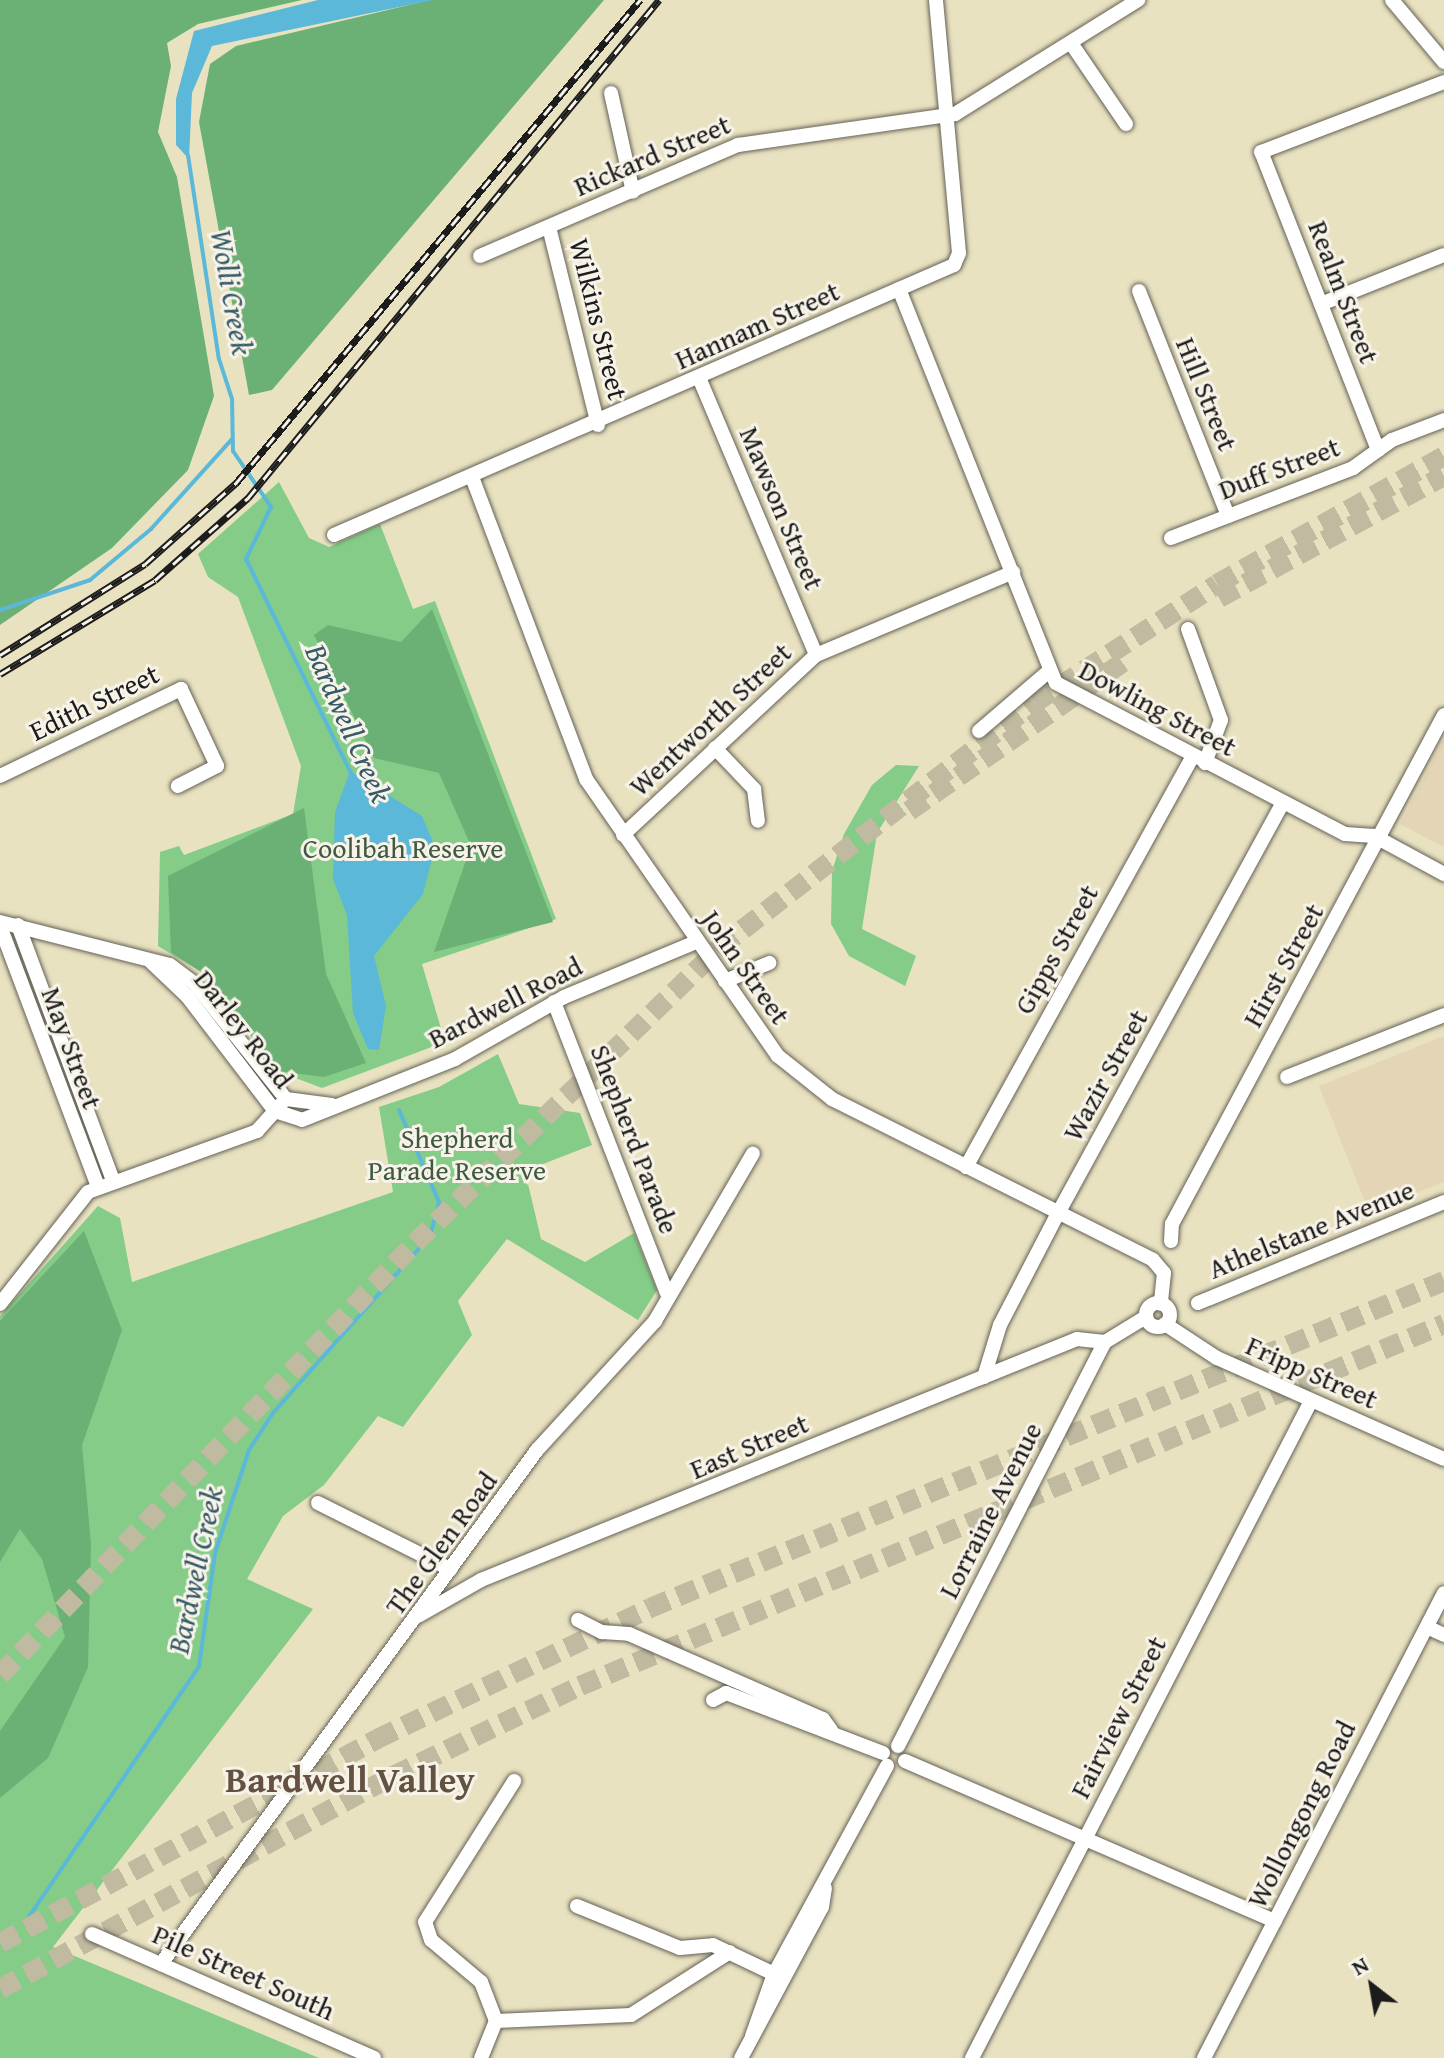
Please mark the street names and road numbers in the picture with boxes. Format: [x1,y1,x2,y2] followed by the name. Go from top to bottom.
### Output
[569,107,735,203] street label: Rickard Street
[1301,216,1387,368] street label: Realm Street
[563,235,635,403] street label: Wilkins Street
[670,274,844,376] street label: Hannam Street
[1169,332,1245,456] street label: Hill Street
[733,421,831,595] street label: Mawson Street
[1214,430,1344,506] street label: Duff Street
[622,635,798,803] street label: Wentworth Street
[1074,653,1242,763] street label: Dowling Street
[24,656,164,748] street label: Edith Street
[1007,878,1105,1020] street label: Gipps Street
[1235,897,1331,1033] street label: Hirst Street
[695,903,797,1031] street label: John Street
[422,949,588,1055] street label: Bardwell Road
[187,963,301,1095] street label: Darley Road
[34,983,110,1113] street label: May Street
[1055,1004,1155,1146] street label: Wazir Street
[584,1040,686,1238] street label: Shepherd Parade
[1203,1172,1419,1286] street label: Athelstane Avenue
[1241,1328,1383,1416] street label: Fripp Street
[685,1406,813,1486] street label: East Street
[931,1416,1049,1604] street label: Lorraine Avenue
[378,1465,504,1621] street label: The Glen Road
[1063,1631,1173,1803] street label: Fairview Street
[1239,1715,1363,1913] street label: Wollongong Road
[148,1917,340,2027] street label: Pile Street South

